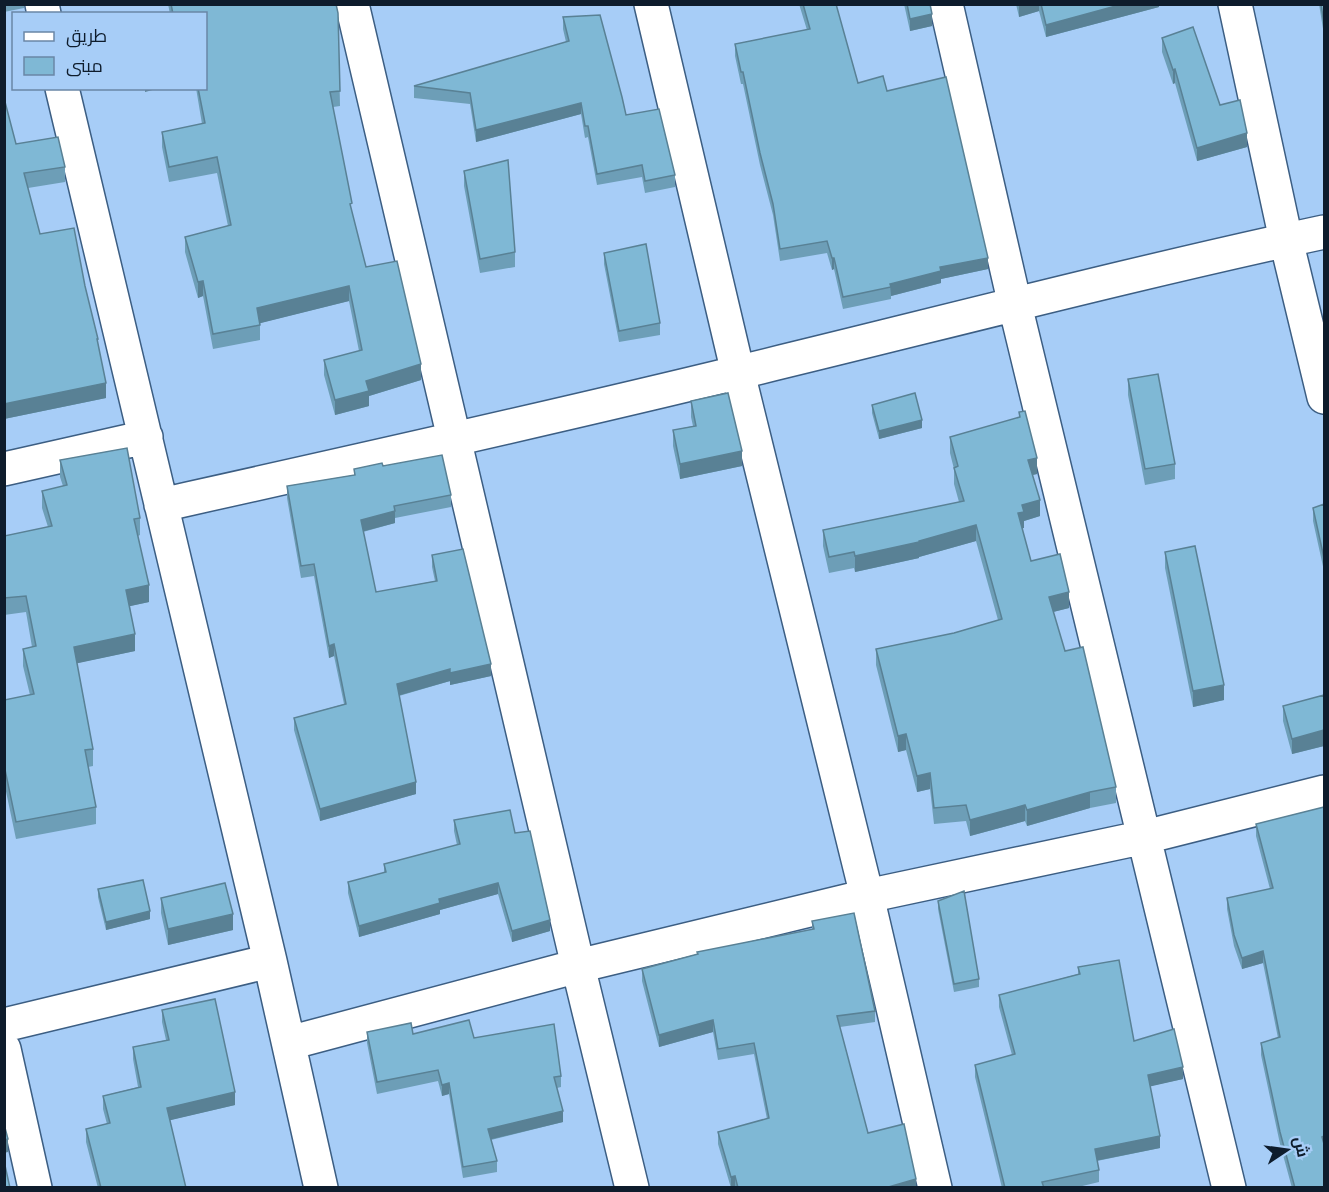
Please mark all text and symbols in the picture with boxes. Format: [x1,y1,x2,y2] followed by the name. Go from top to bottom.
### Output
[12,12,207,90] legend
[66,25,107,48] text: طريق
[66,55,103,77] text: مبنى
[1257,1120,1317,1180] north arrow
[1290,1135,1313,1159] text: ش

